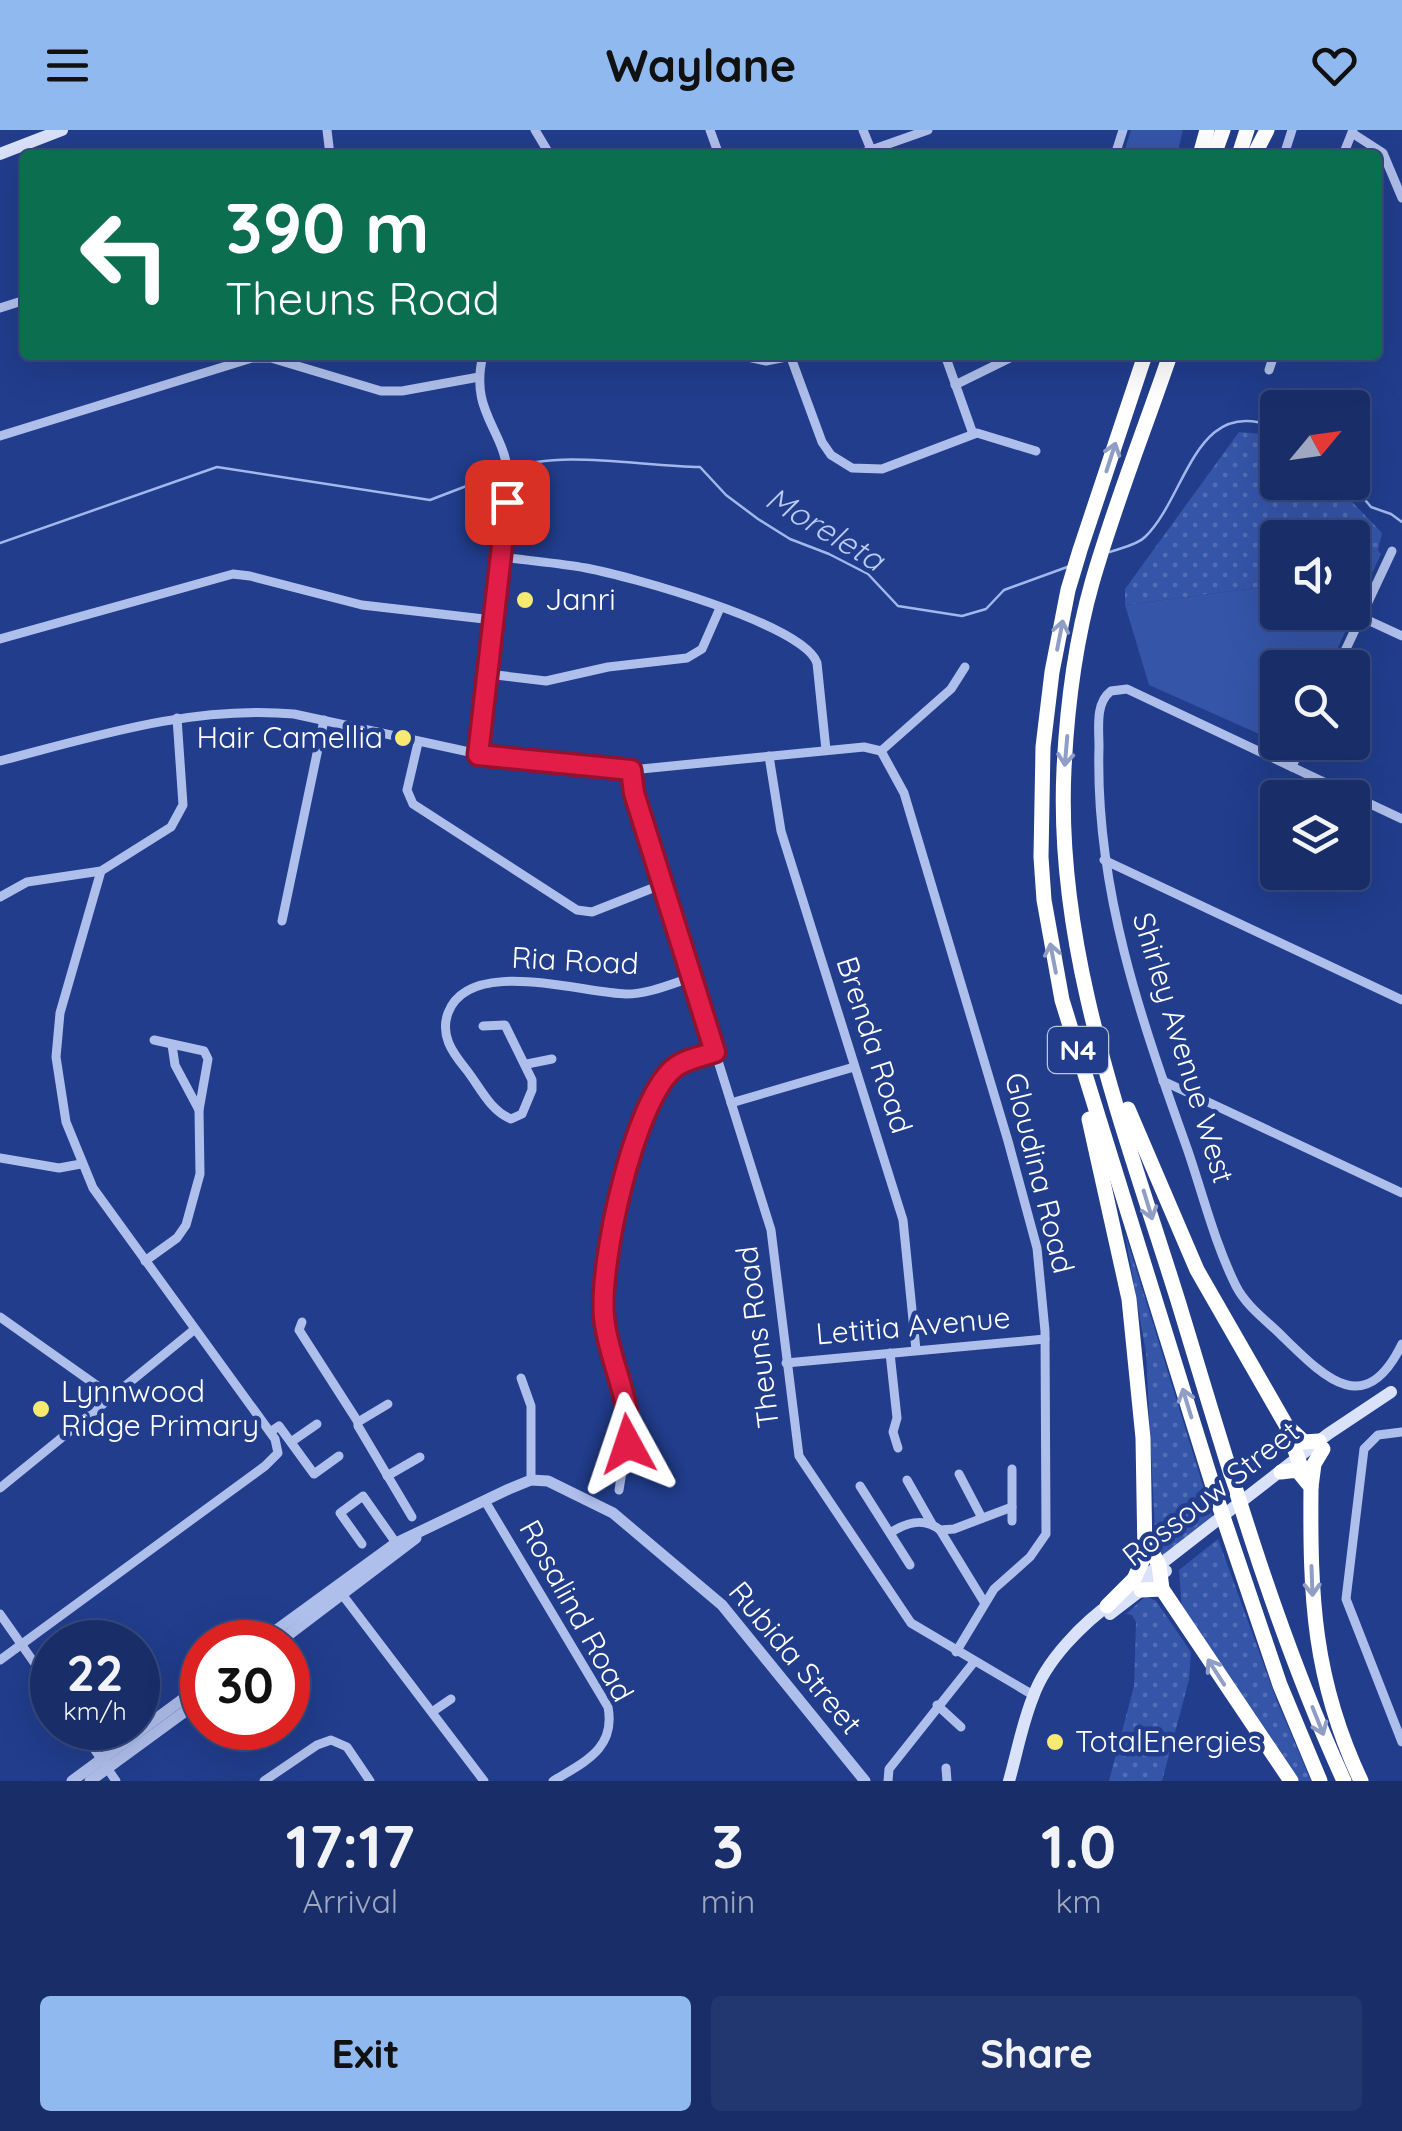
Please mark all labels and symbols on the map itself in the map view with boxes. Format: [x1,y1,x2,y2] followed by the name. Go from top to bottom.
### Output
[1260,390,1370,500] north arrow
[1104,442,1122,474] one-way arrow
[465,460,550,545] pin
[759,477,893,580] water label: Moreleta
[545,580,616,618] place label: Janri
[514,589,536,611] marker: Janri
[1051,620,1070,652] one-way arrow
[197,718,383,756] place label: Hair Camellia
[392,727,414,749] marker: Hair Camellia
[1056,734,1075,766] one-way arrow
[1125,908,1243,1188] street label: Shirley Avenue West
[510,938,640,982] street label: Ria Road
[1043,943,1062,975] one-way arrow
[828,951,921,1138] street label: Brenda Road
[1048,1027,1108,1073] road number: N4
[997,1069,1083,1277] street label: Gloudina Road
[1140,1189,1158,1220] one-way arrow
[727,1244,787,1430] street label: Theuns Road
[814,1298,1012,1352] street label: Letitia Avenue
[61,1372,259,1444] place label: Lynnwood Ridge Primary
[1177,1388,1195,1419] one-way arrow
[576,1392,680,1496] position arrow
[30,1398,52,1420] marker: Lynnwood Ridge Primary
[1114,1412,1306,1574] street label: Rossouw Street
[511,1513,642,1708] street label: Rosalind Road
[1302,1565,1321,1597] one-way arrow
[721,1573,871,1742] street label: Rubida Street
[180,1620,310,1750] speed limit sign: 30
[1206,1658,1227,1686] one-way arrow
[1310,1705,1328,1736] one-way arrow
[1075,1722,1261,1760] place label: TotalEnergies
[1044,1731,1066,1753] marker: TotalEnergies

